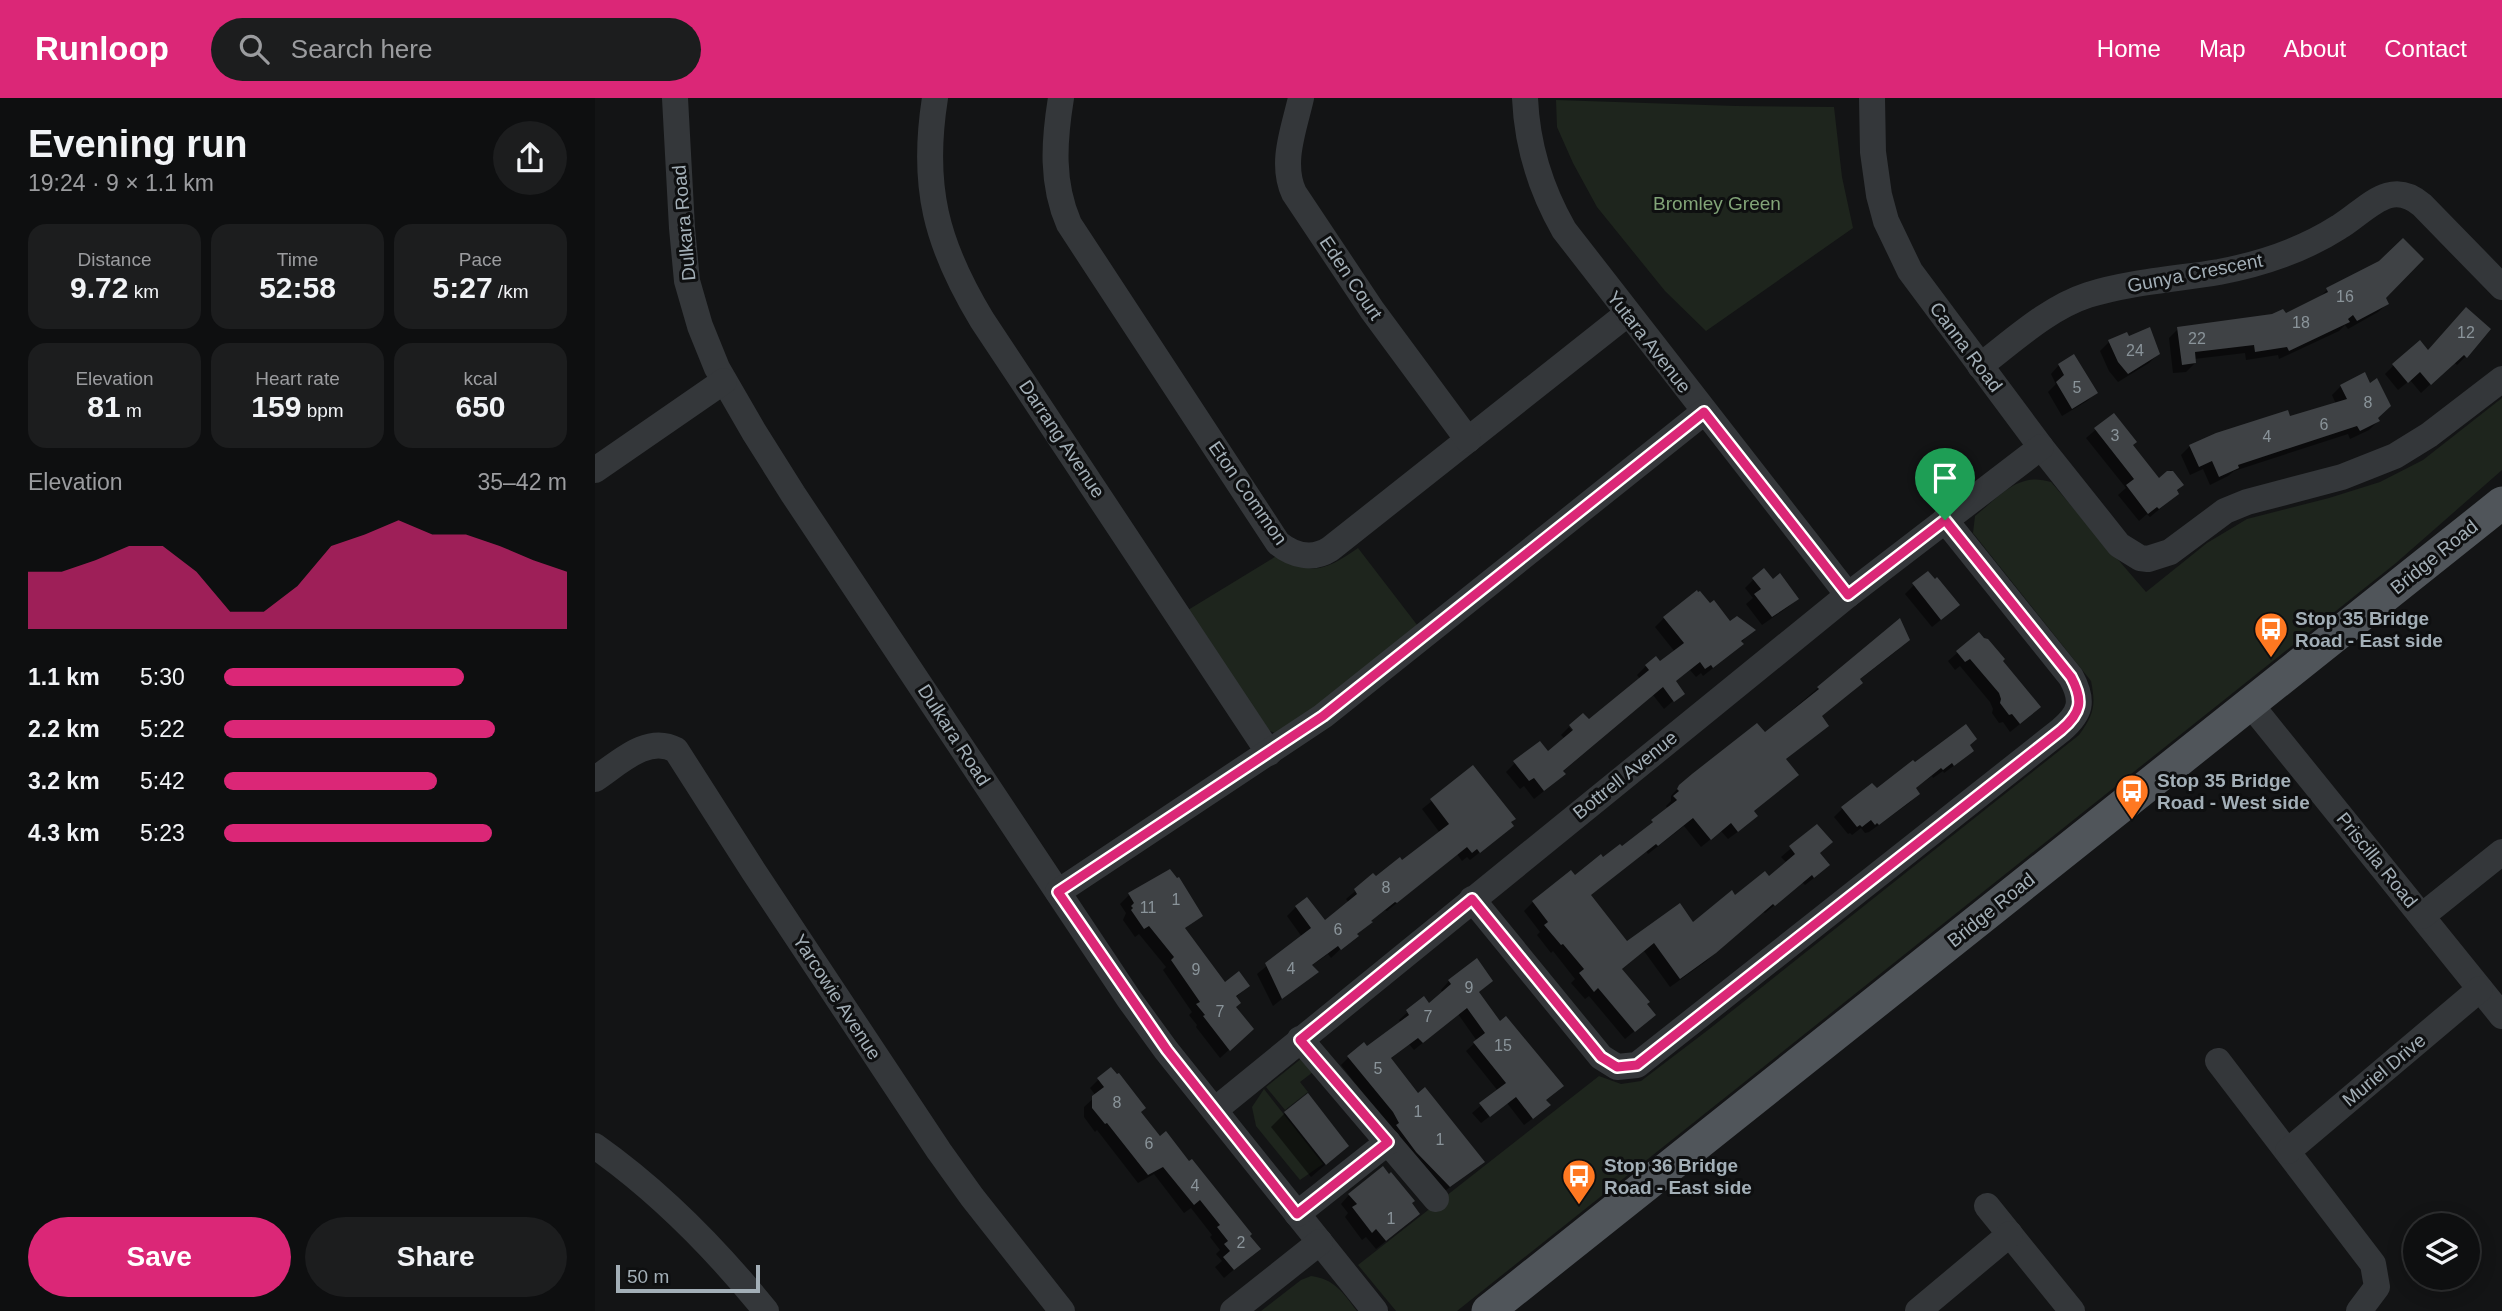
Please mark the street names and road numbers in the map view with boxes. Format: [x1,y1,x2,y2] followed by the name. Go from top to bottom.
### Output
[668,164,700,282] street label: Dulkara Road
[1315,232,1387,324] street label: Eden Court
[2126,249,2265,296] street label: Gunya Crescent
[1603,287,1695,397] street label: Yutara Avenue
[1926,298,2006,396] street label: Canna Road
[1015,376,1109,502] street label: Darrang Avenue
[1205,437,1291,549] street label: Eton Common
[2386,516,2482,598] street label: Bridge Road
[914,681,994,789] street label: Dulkara Road
[1569,727,1681,823] street label: Bottrell Avenue
[2332,808,2422,912] street label: Priscilla Road
[1943,869,2039,951] street label: Bridge Road
[789,930,885,1064] street label: Yarcowie Avenue
[2338,1029,2430,1111] street label: Muriel Drive

